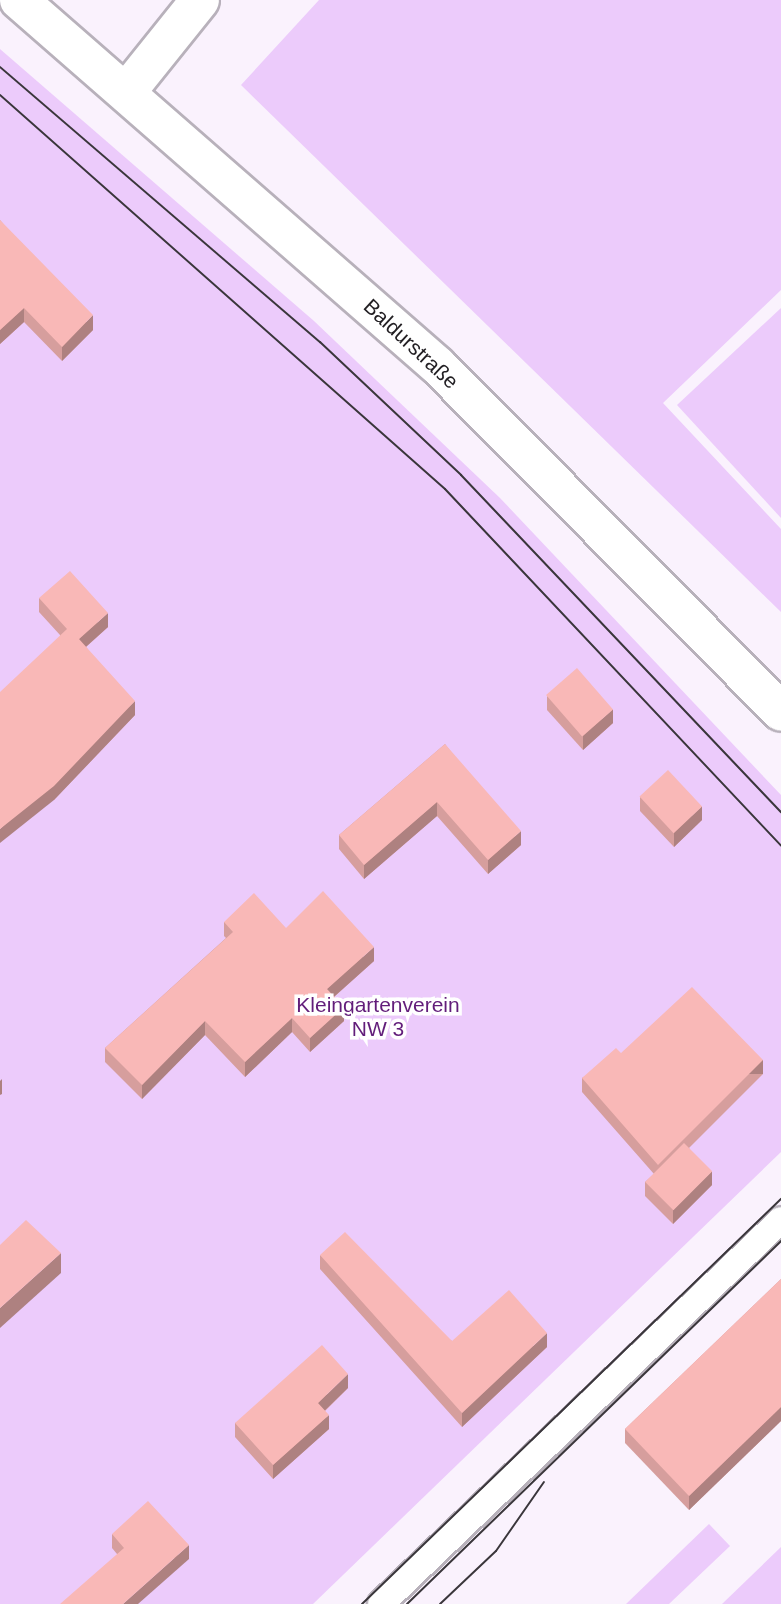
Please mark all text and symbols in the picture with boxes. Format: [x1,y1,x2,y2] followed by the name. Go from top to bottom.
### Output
[358,294,464,394] street label: Baldurstraße
[296,992,460,1042] park label: Kleingartenverein NW 3

